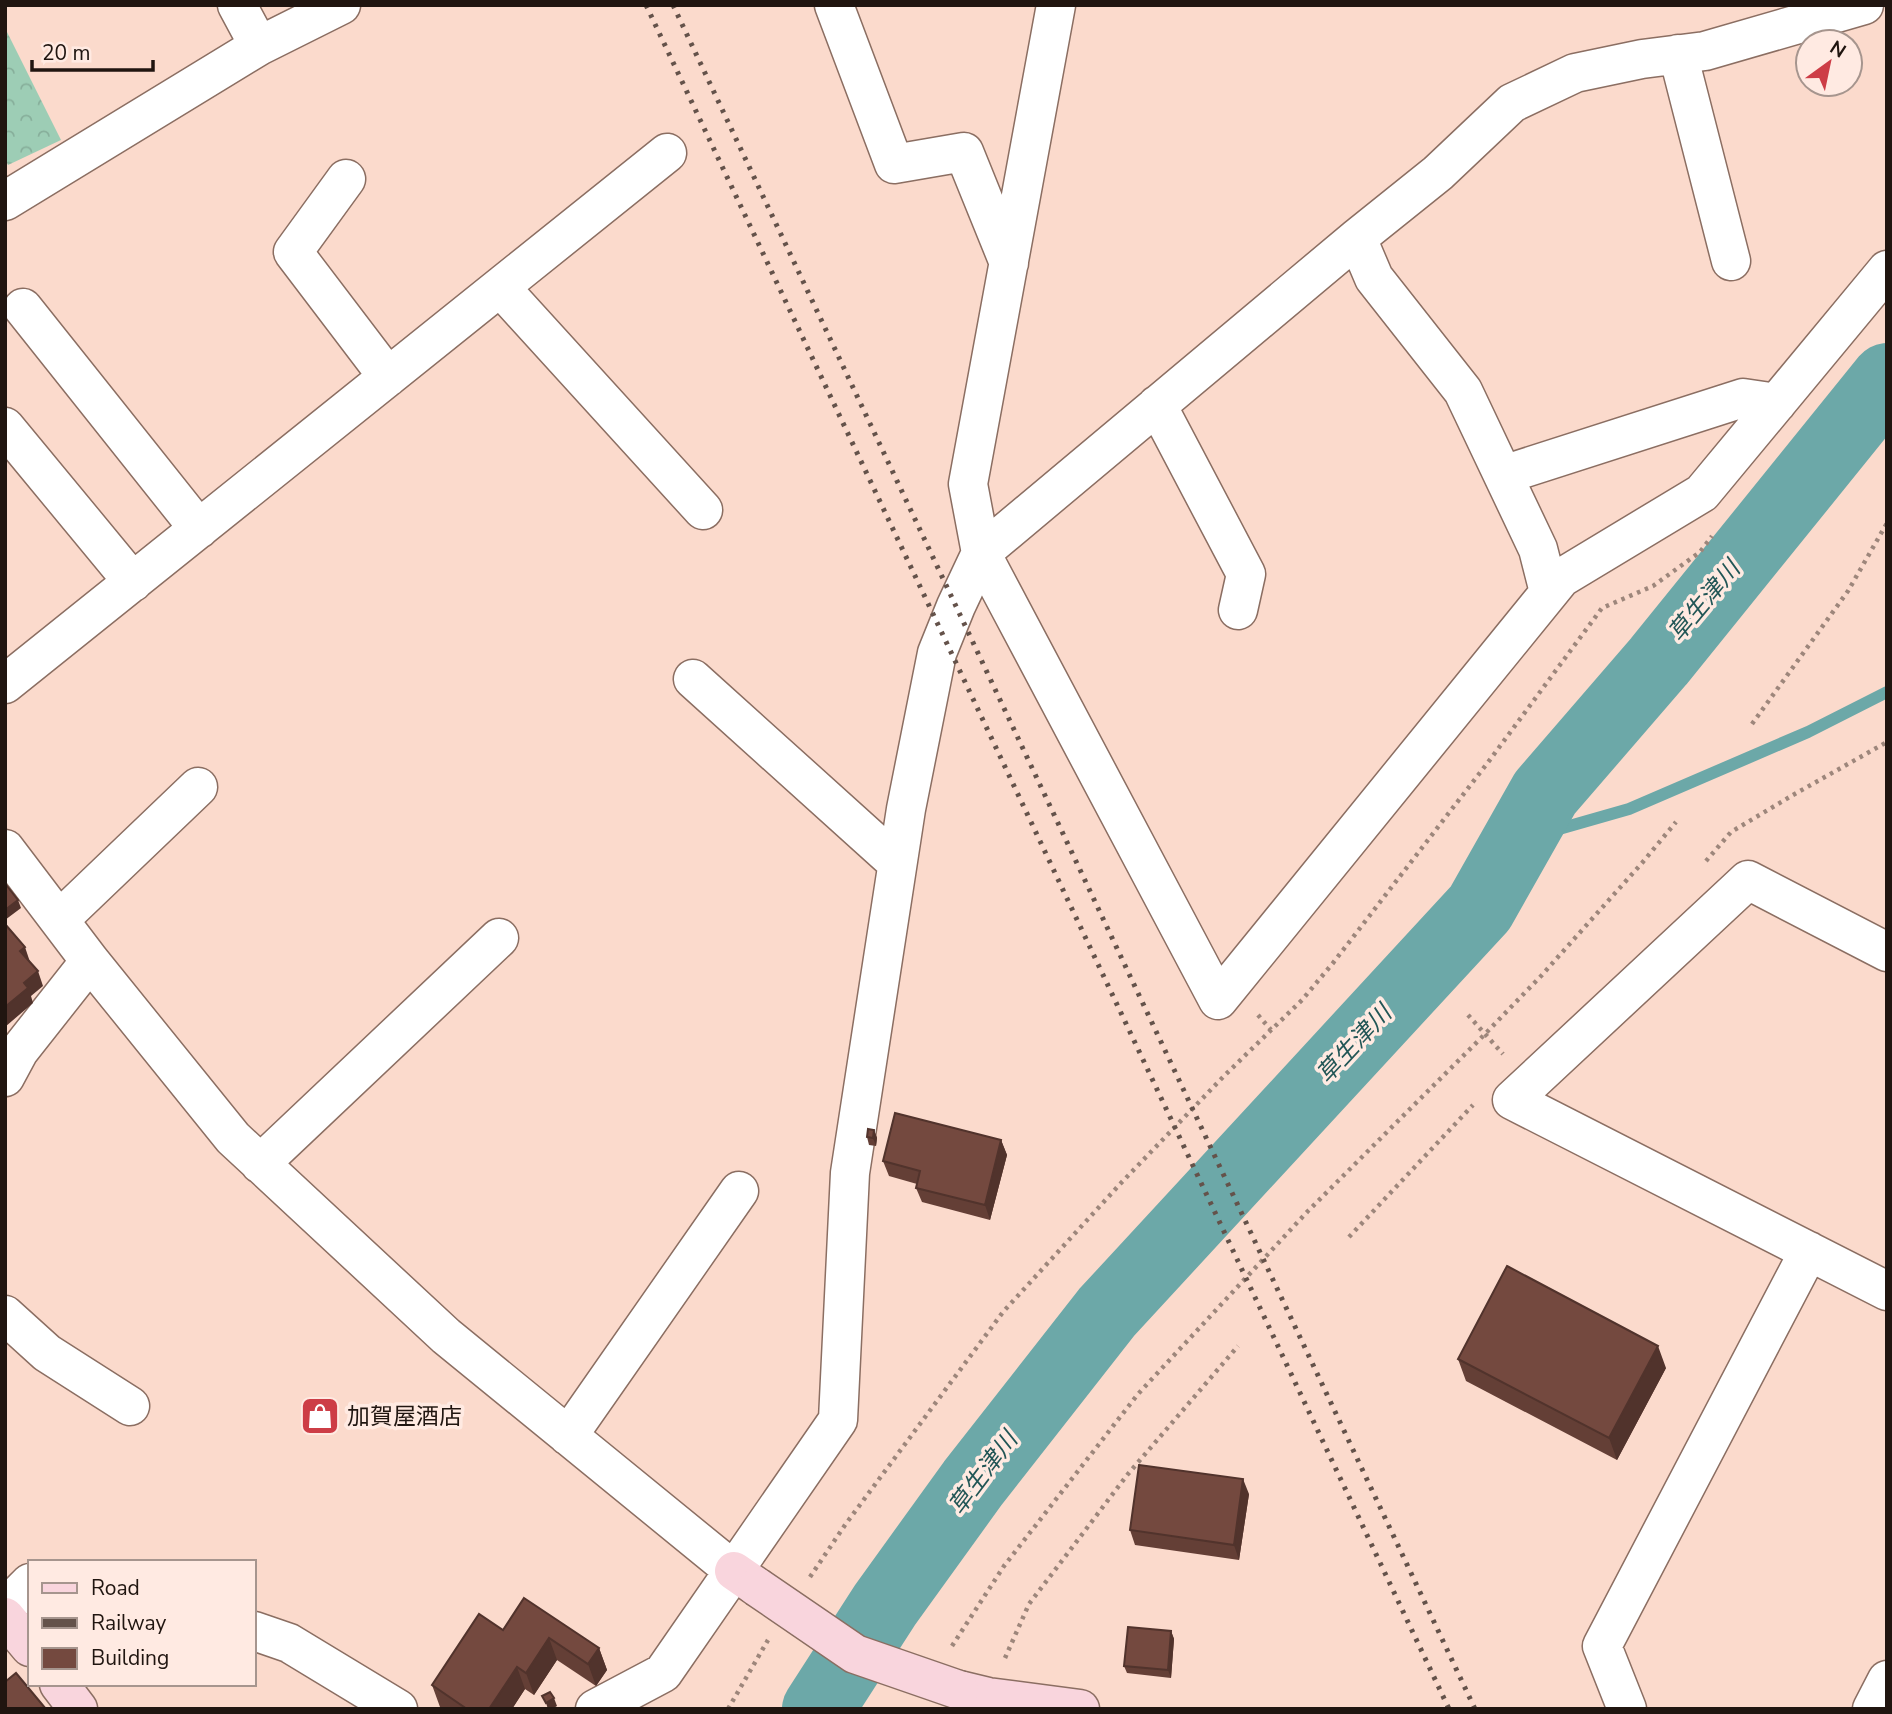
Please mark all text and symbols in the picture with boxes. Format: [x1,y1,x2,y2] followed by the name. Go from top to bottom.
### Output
[32,28,152,72] scale bar
[1794,28,1864,98] north arrow
[1825,35,1851,64] text: N
[42,39,91,67] text: 20 m
[1661,552,1749,648] water label: 草生津川
[1310,996,1400,1090] water label: 草生津川
[299,1395,341,1437] shop icon: 加賀屋酒店
[347,1401,462,1432] place label: 加賀屋酒店
[941,1423,1026,1521] water label: 草生津川
[28,1560,256,1686] legend
[91,1574,140,1602] text: Road
[91,1609,166,1637] text: Railway
[91,1644,169,1672] text: Building

